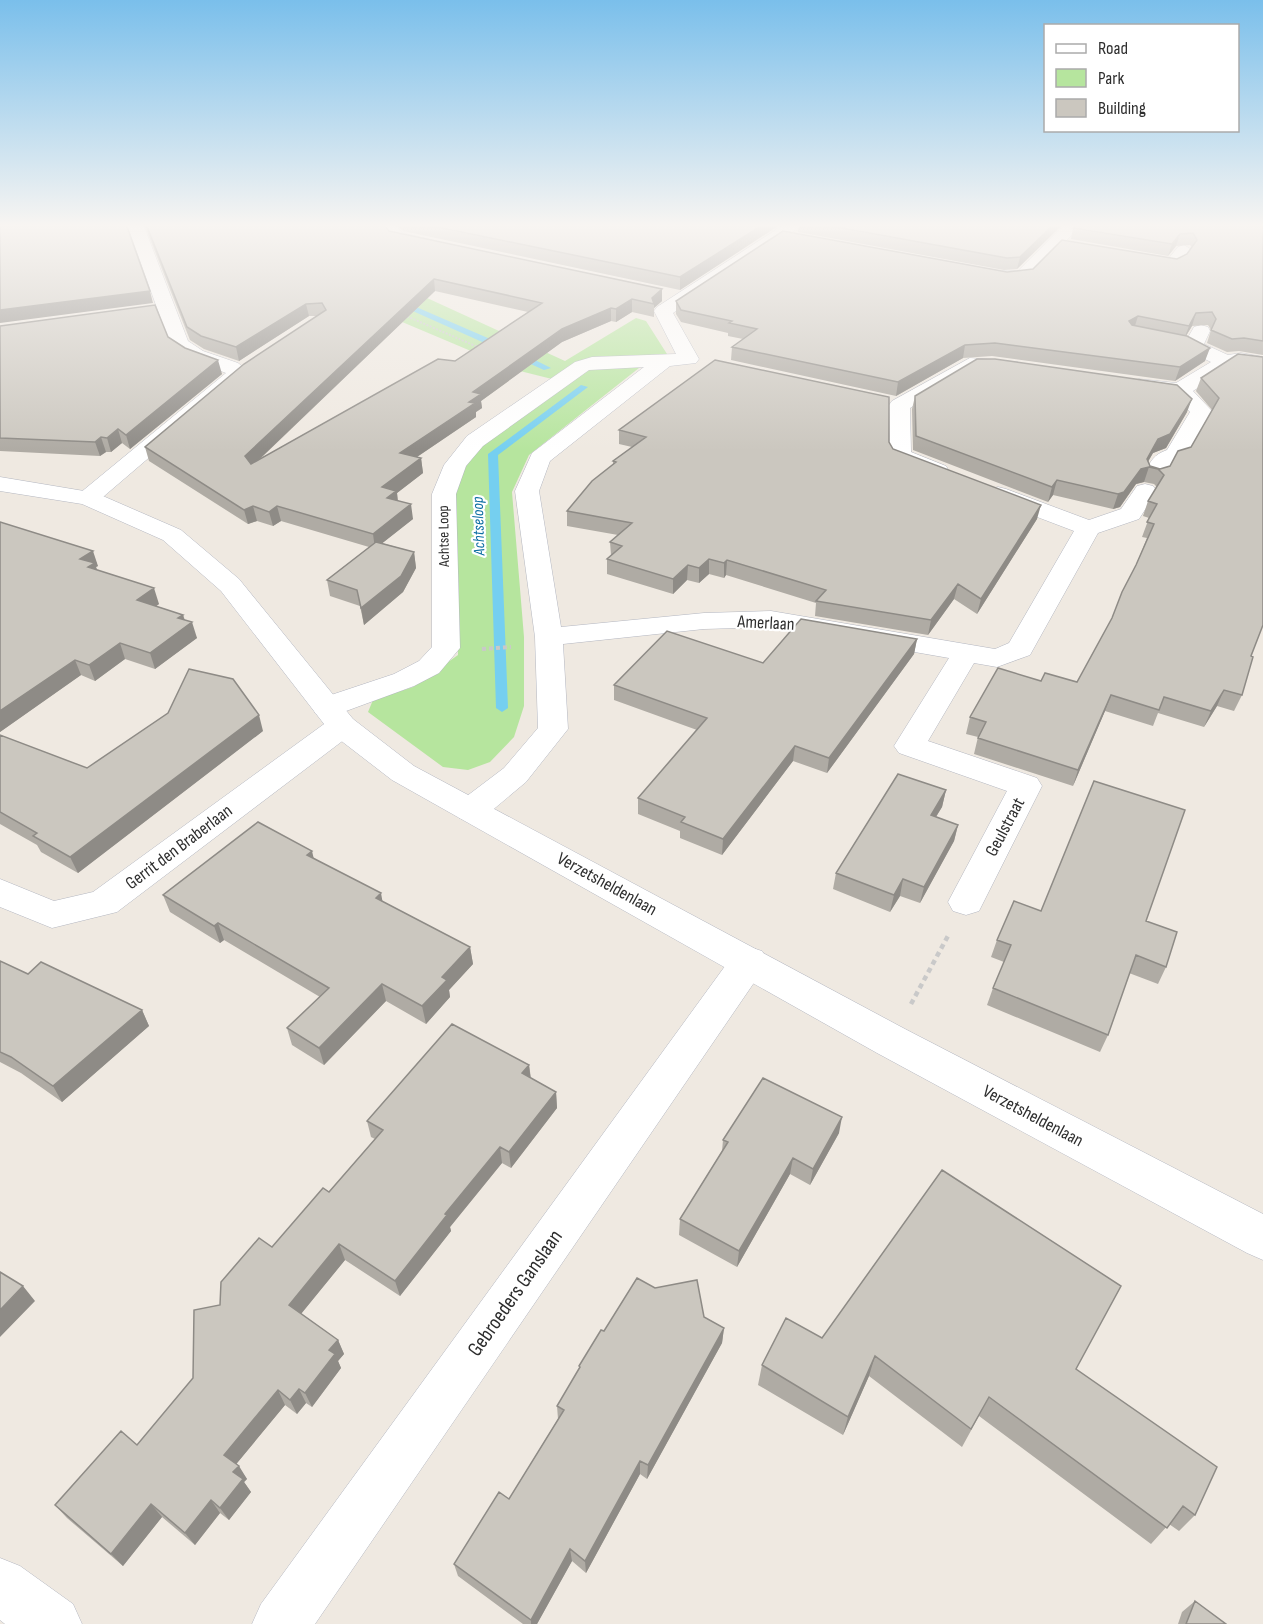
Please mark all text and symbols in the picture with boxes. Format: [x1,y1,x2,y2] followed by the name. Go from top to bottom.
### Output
[1044,24,1239,132] legend
[1098,38,1128,59] text: Road
[1098,68,1124,89] text: Park
[1098,98,1146,119] text: Building
[468,496,490,557] water label: Achtseloop
[434,505,454,568] street label: Achtse Loop
[736,611,795,635] street label: Amerlaan
[981,794,1029,860] street label: Geulstraat
[121,800,237,894] street label: Gerrit den Braberlaan
[553,848,661,920] street label: Verzetsheldenlaan
[979,1081,1087,1151] street label: Verzetsheldenlaan
[462,1225,568,1361] street label: Gebroeders Ganslaan

